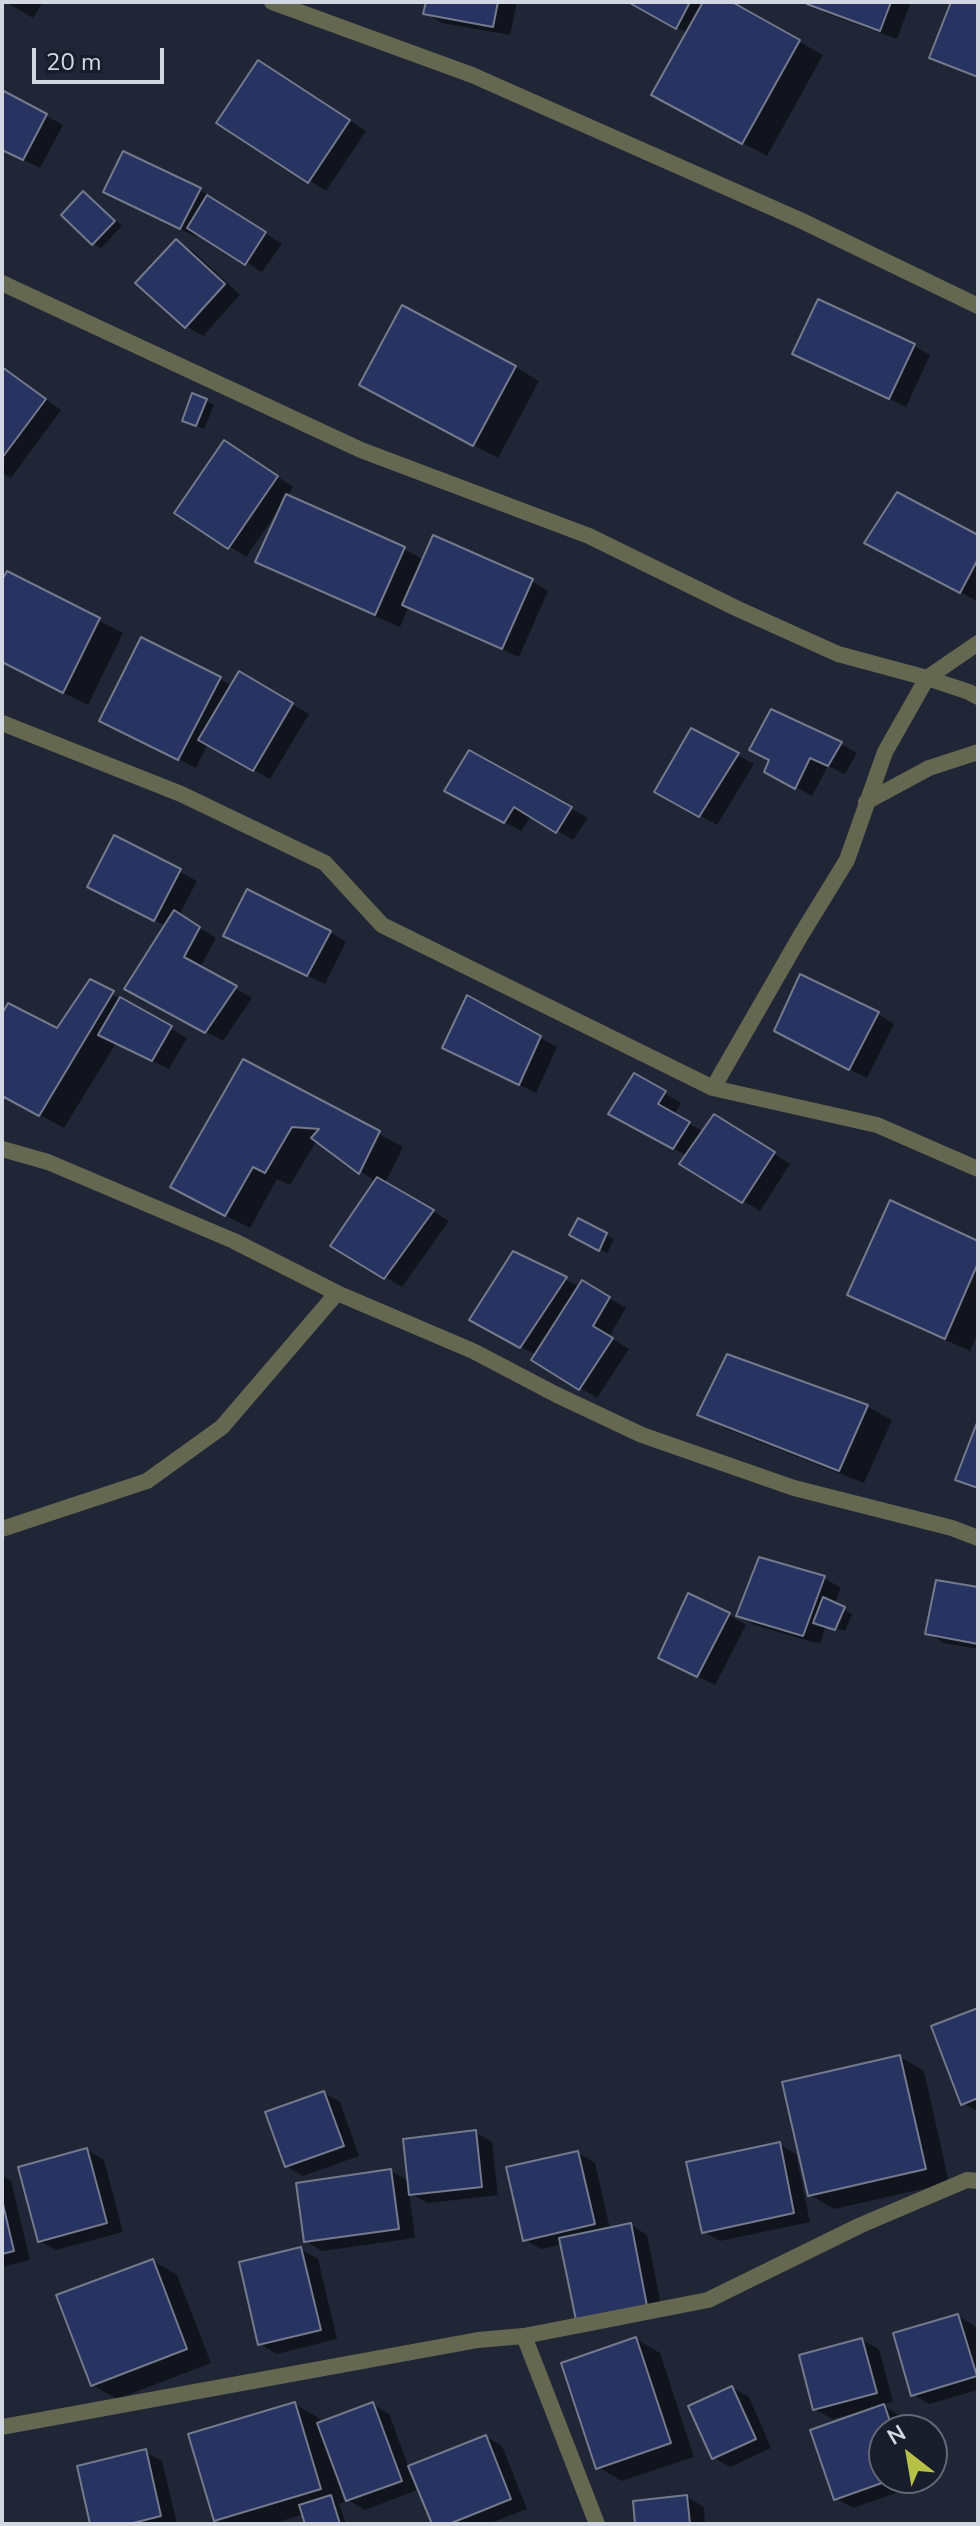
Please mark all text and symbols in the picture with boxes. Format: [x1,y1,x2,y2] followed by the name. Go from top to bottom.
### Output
[36,32,168,82] scale bar
[46,46,102,78] text: 20 m
[868,2414,948,2494] north arrow
[882,2418,911,2452] text: N

